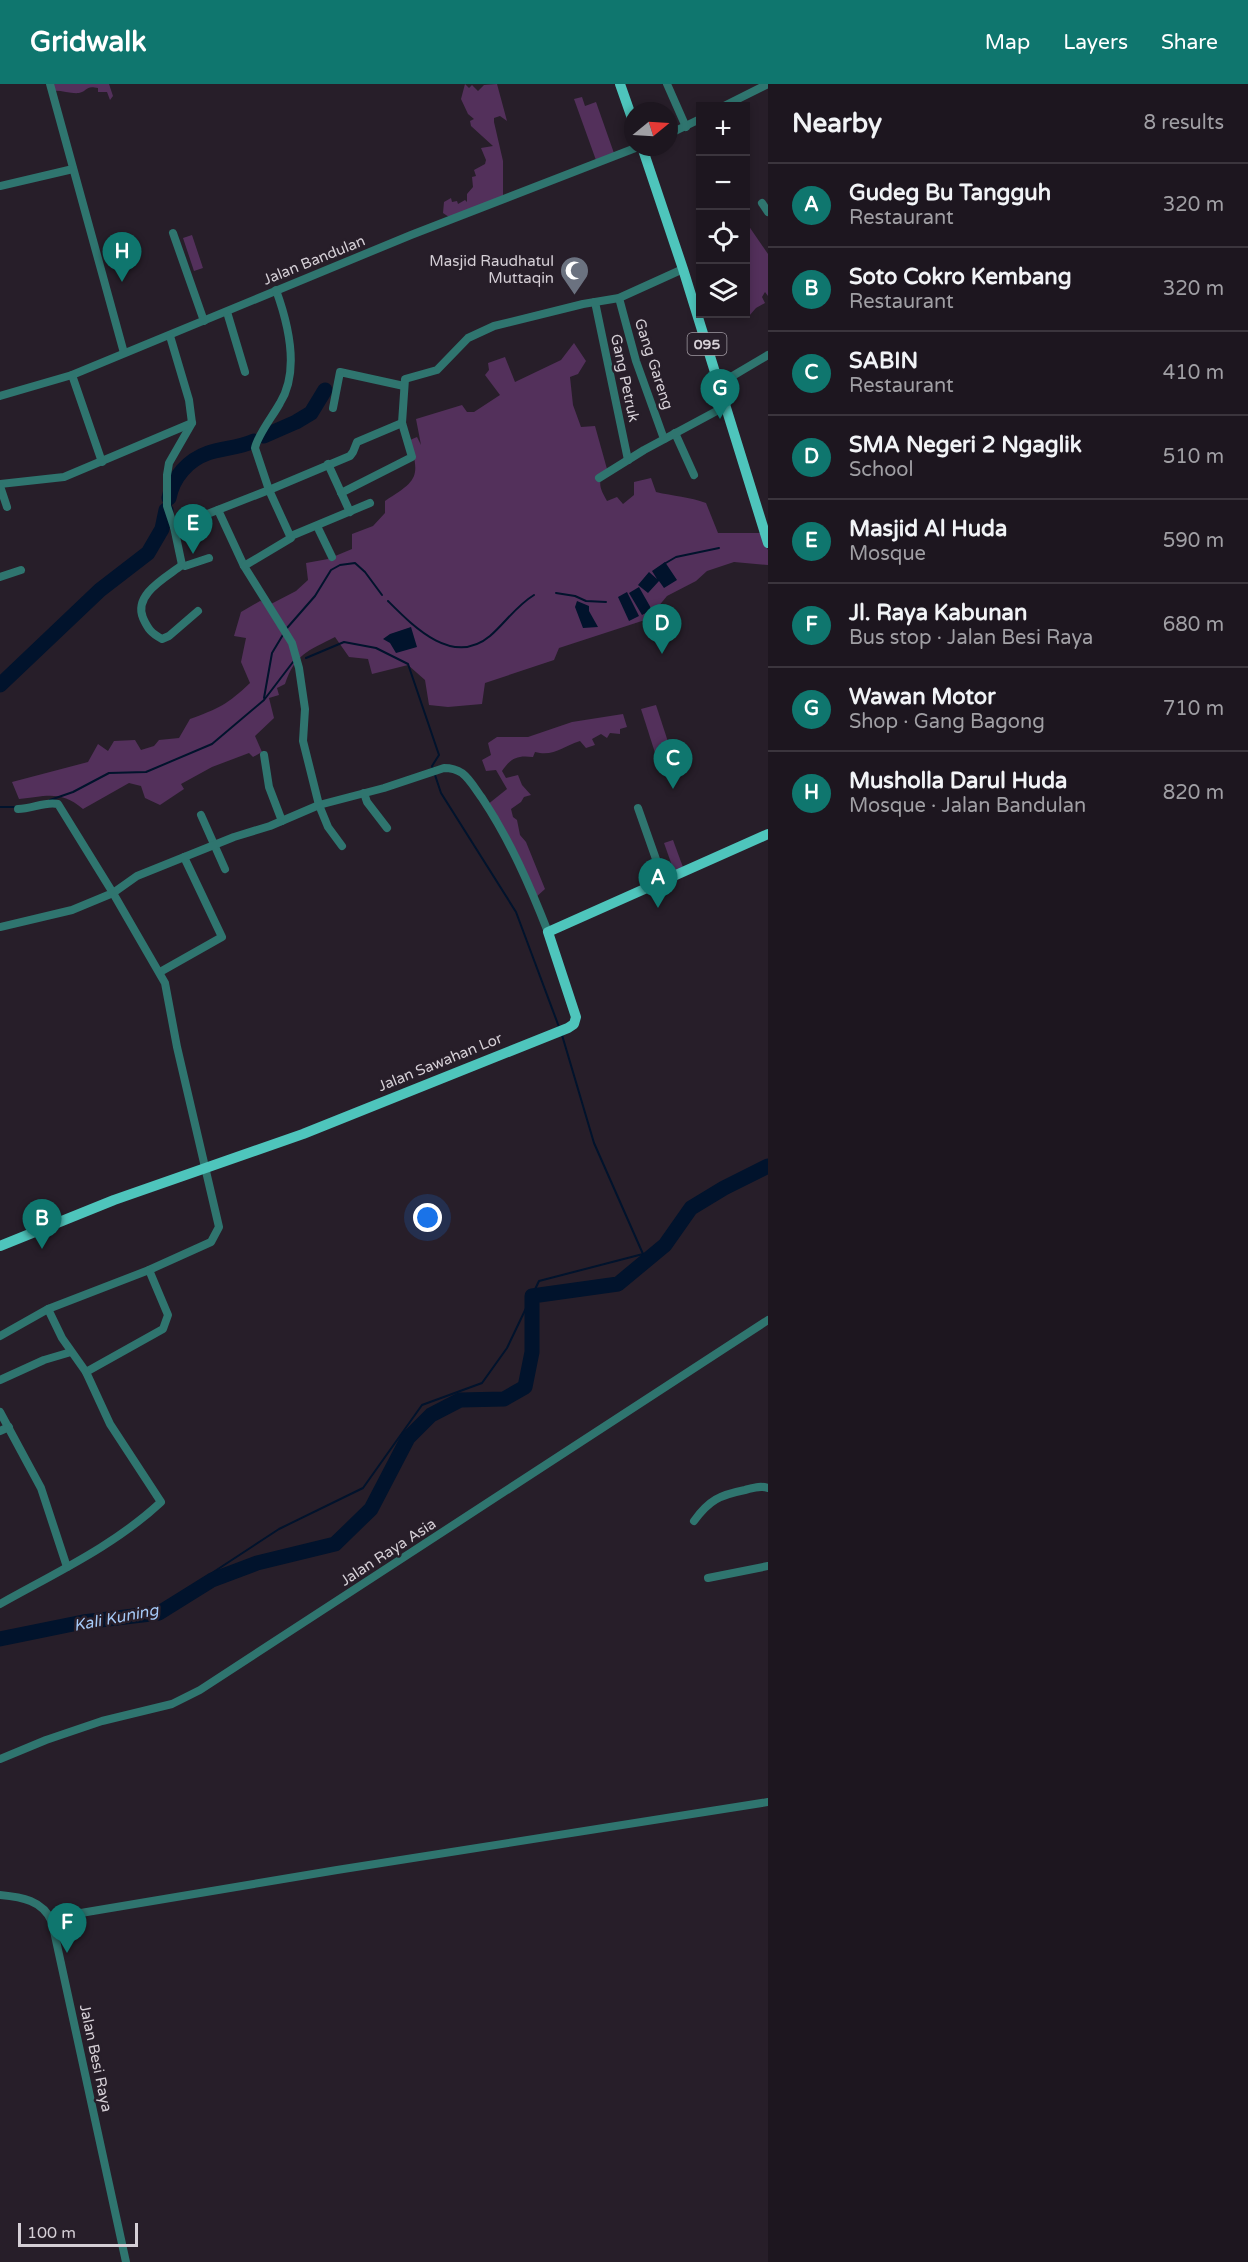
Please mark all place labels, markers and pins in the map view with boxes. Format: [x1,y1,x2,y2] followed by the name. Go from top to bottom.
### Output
[102,232,142,282] pin: H
[429,252,554,287] place label: Masjid Raudhatul Muttaqin
[559,254,591,296] mosque icon: Masjid Raudhatul Muttaqin
[700,370,740,419] pin: G
[174,504,212,554] pin: E
[642,604,682,654] pin: D
[654,740,692,789] pin: C
[638,858,678,908] pin: A
[22,1200,62,1249] pin: B
[48,1904,86,1953] pin: F

